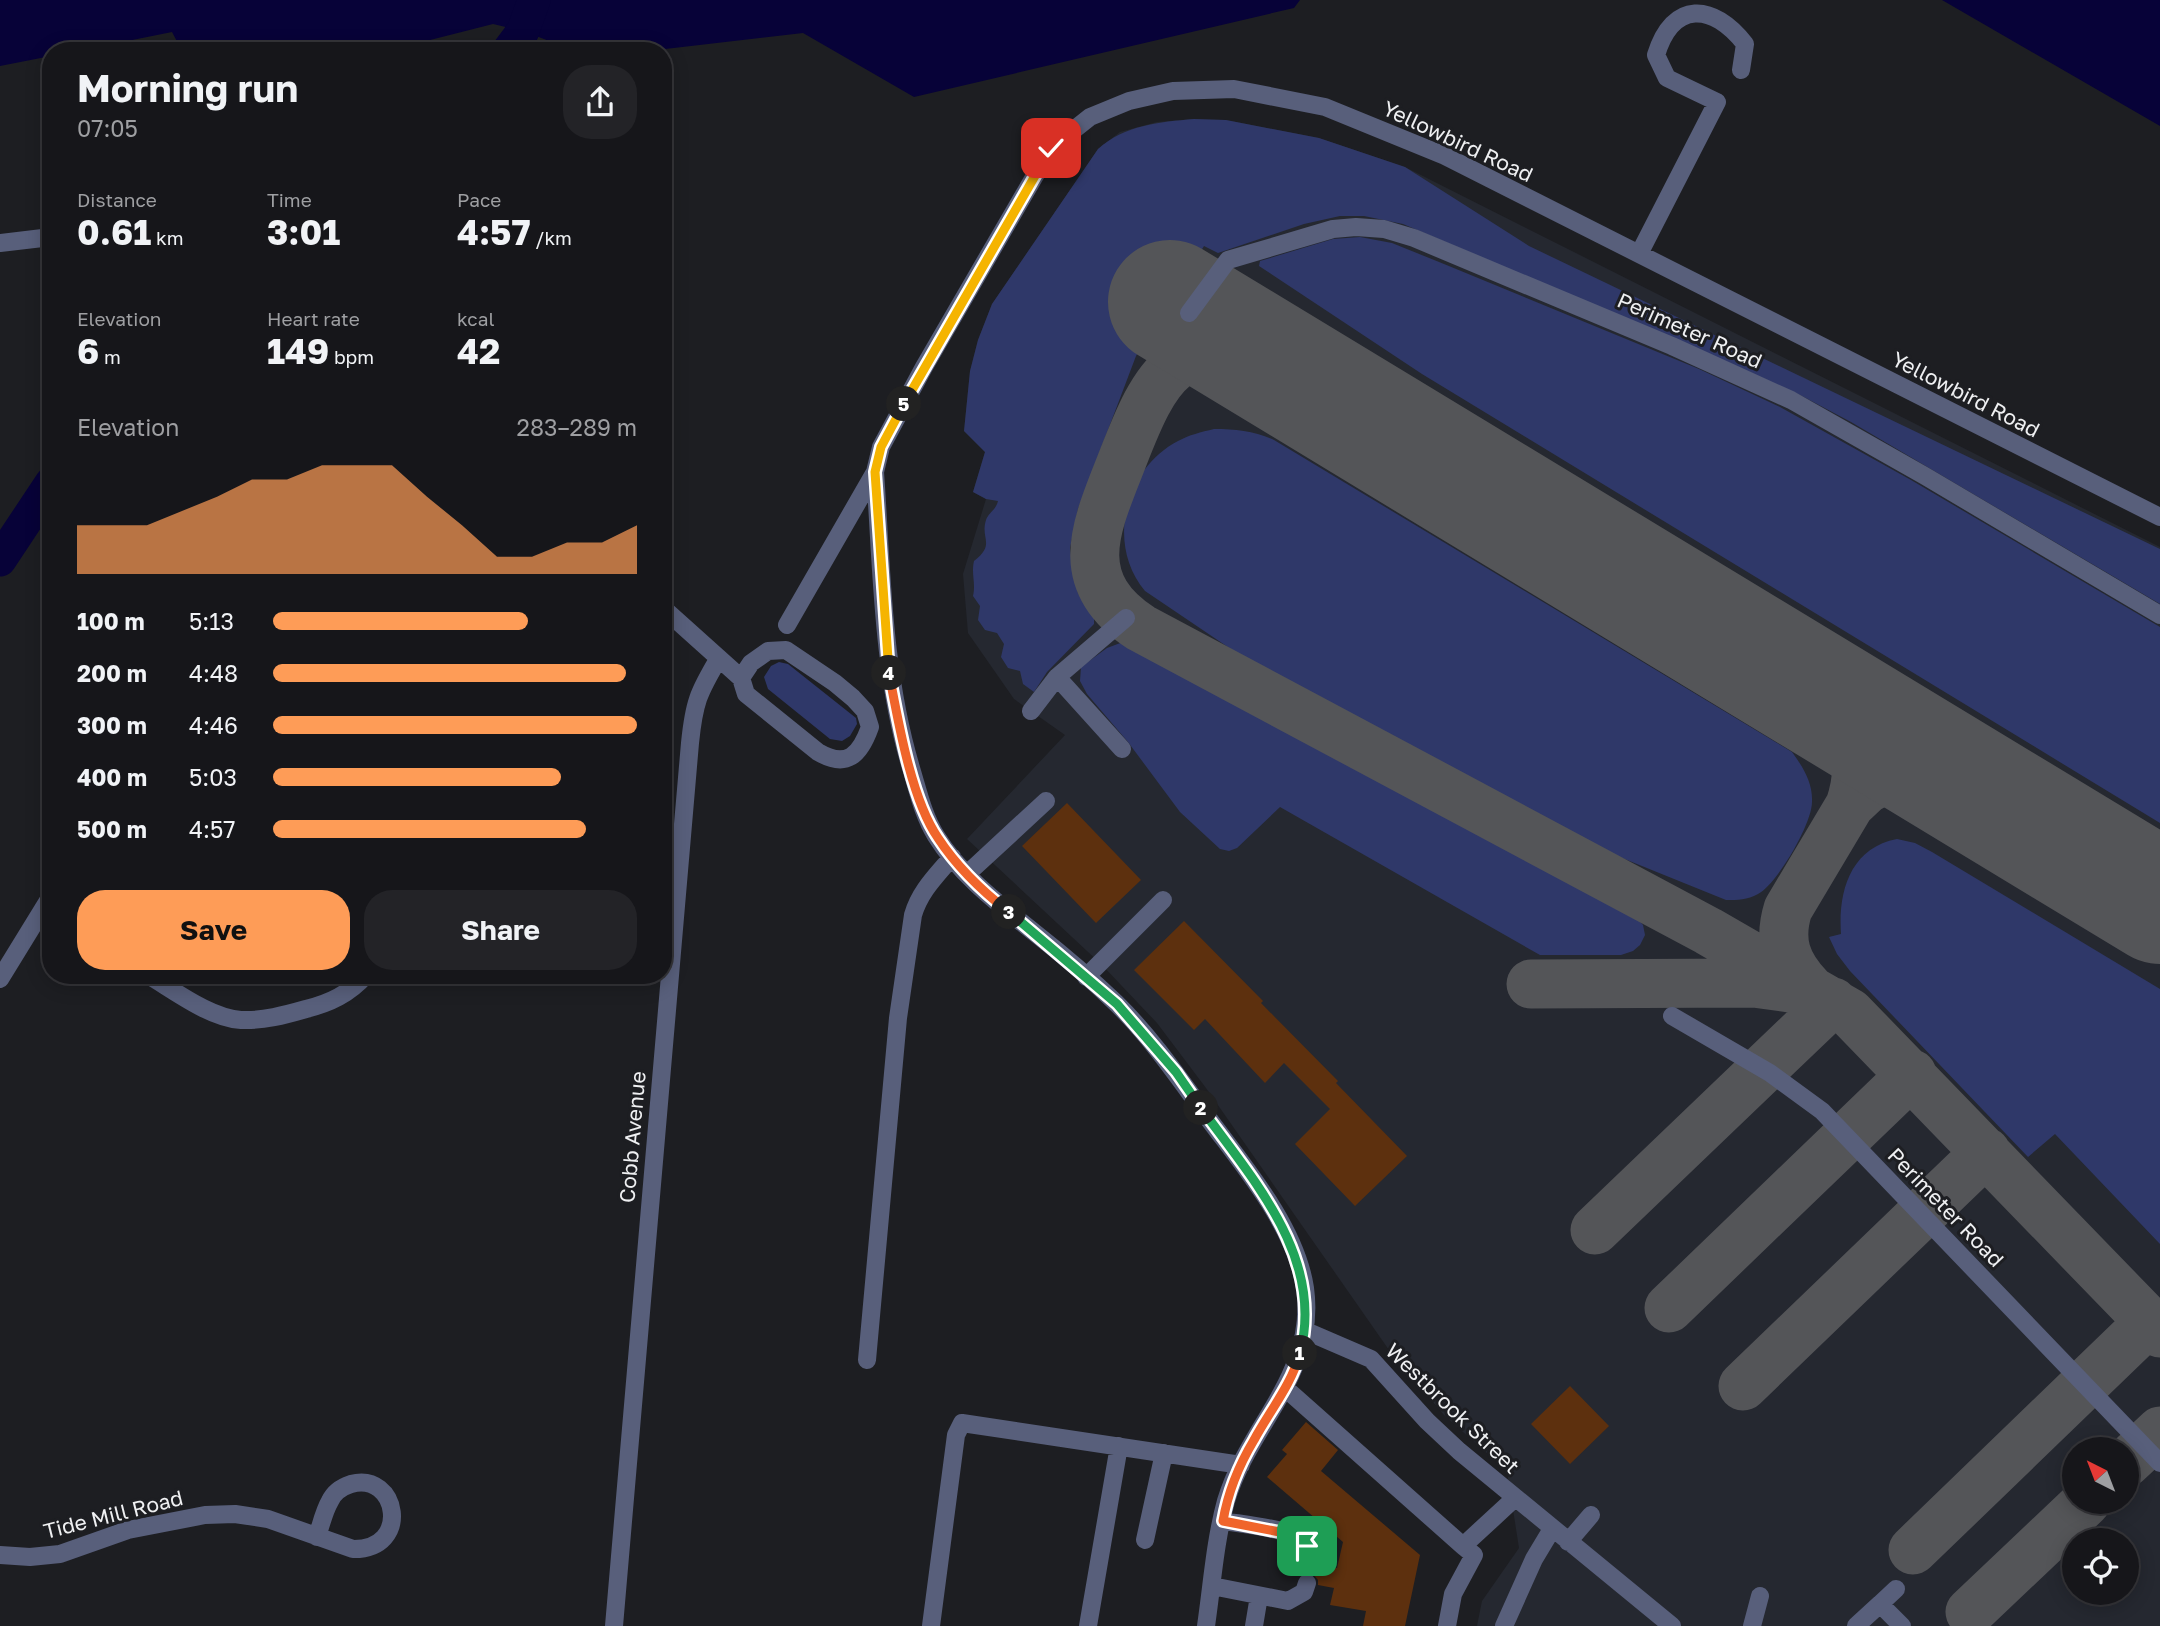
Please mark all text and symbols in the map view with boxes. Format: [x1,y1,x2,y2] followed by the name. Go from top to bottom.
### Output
[77,65,298,110] text: Morning run
[563,65,637,139] button: share
[1379,95,1537,187] street label: Yellowbird Road
[77,114,138,142] text: 07:05
[1021,118,1081,178] pin
[1032,129,1070,167] icon: check
[77,188,157,211] text: Distance
[267,188,312,211] text: Time
[457,188,501,211] text: Pace
[77,211,151,253] text: 0.61
[267,211,340,253] text: 3:01
[457,211,531,253] text: 4:57
[151,226,184,249] text: km
[531,226,572,249] text: /km
[1614,286,1766,374] street label: Perimeter Road
[77,307,162,330] text: Elevation
[267,307,360,330] text: Heart rate
[457,307,495,330] text: kcal
[77,330,99,372] text: 6
[267,330,329,372] text: 149
[457,330,500,372] text: 42
[99,345,121,368] text: m
[329,345,374,368] text: bpm
[1888,345,2044,443] street label: Yellowbird Road
[886,386,922,422] pin: 5
[898,392,909,415] text: 5
[77,413,179,441] text: Elevation
[517,413,637,441] text: 283–289 m
[77,607,145,635] text: 100 m
[189,607,234,635] text: 5:13
[872,656,906,690] pin: 4
[77,659,147,687] text: 200 m
[189,659,238,687] text: 4:48
[883,661,894,684] text: 4
[77,711,147,739] text: 300 m
[189,711,238,739] text: 4:46
[77,763,147,791] text: 400 m
[189,763,237,791] text: 5:03
[77,815,147,843] text: 500 m
[189,815,235,843] text: 4:57
[77,890,350,970] button: Save
[364,890,637,970] button: Share
[992,894,1026,930] pin: 3
[1003,900,1014,923] text: 3
[613,1070,651,1204] street label: Cobb Avenue
[1184,1090,1218,1126] pin: 2
[1195,1096,1206,1119] text: 2
[1883,1142,2009,1272] street label: Perimeter Road
[1282,1336,1318,1370] pin: 1
[1381,1337,1525,1479] street label: Westbrook Street
[1295,1341,1304,1364] text: 1
[2062,1437,2138,1514] north arrow
[2062,1437,2139,1605] map controls
[41,1484,185,1544] street label: Tide Mill Road
[1277,1516,1337,1576] pin
[1288,1527,1326,1565] icon: arrive
[2062,1528,2139,1605] button: locate

